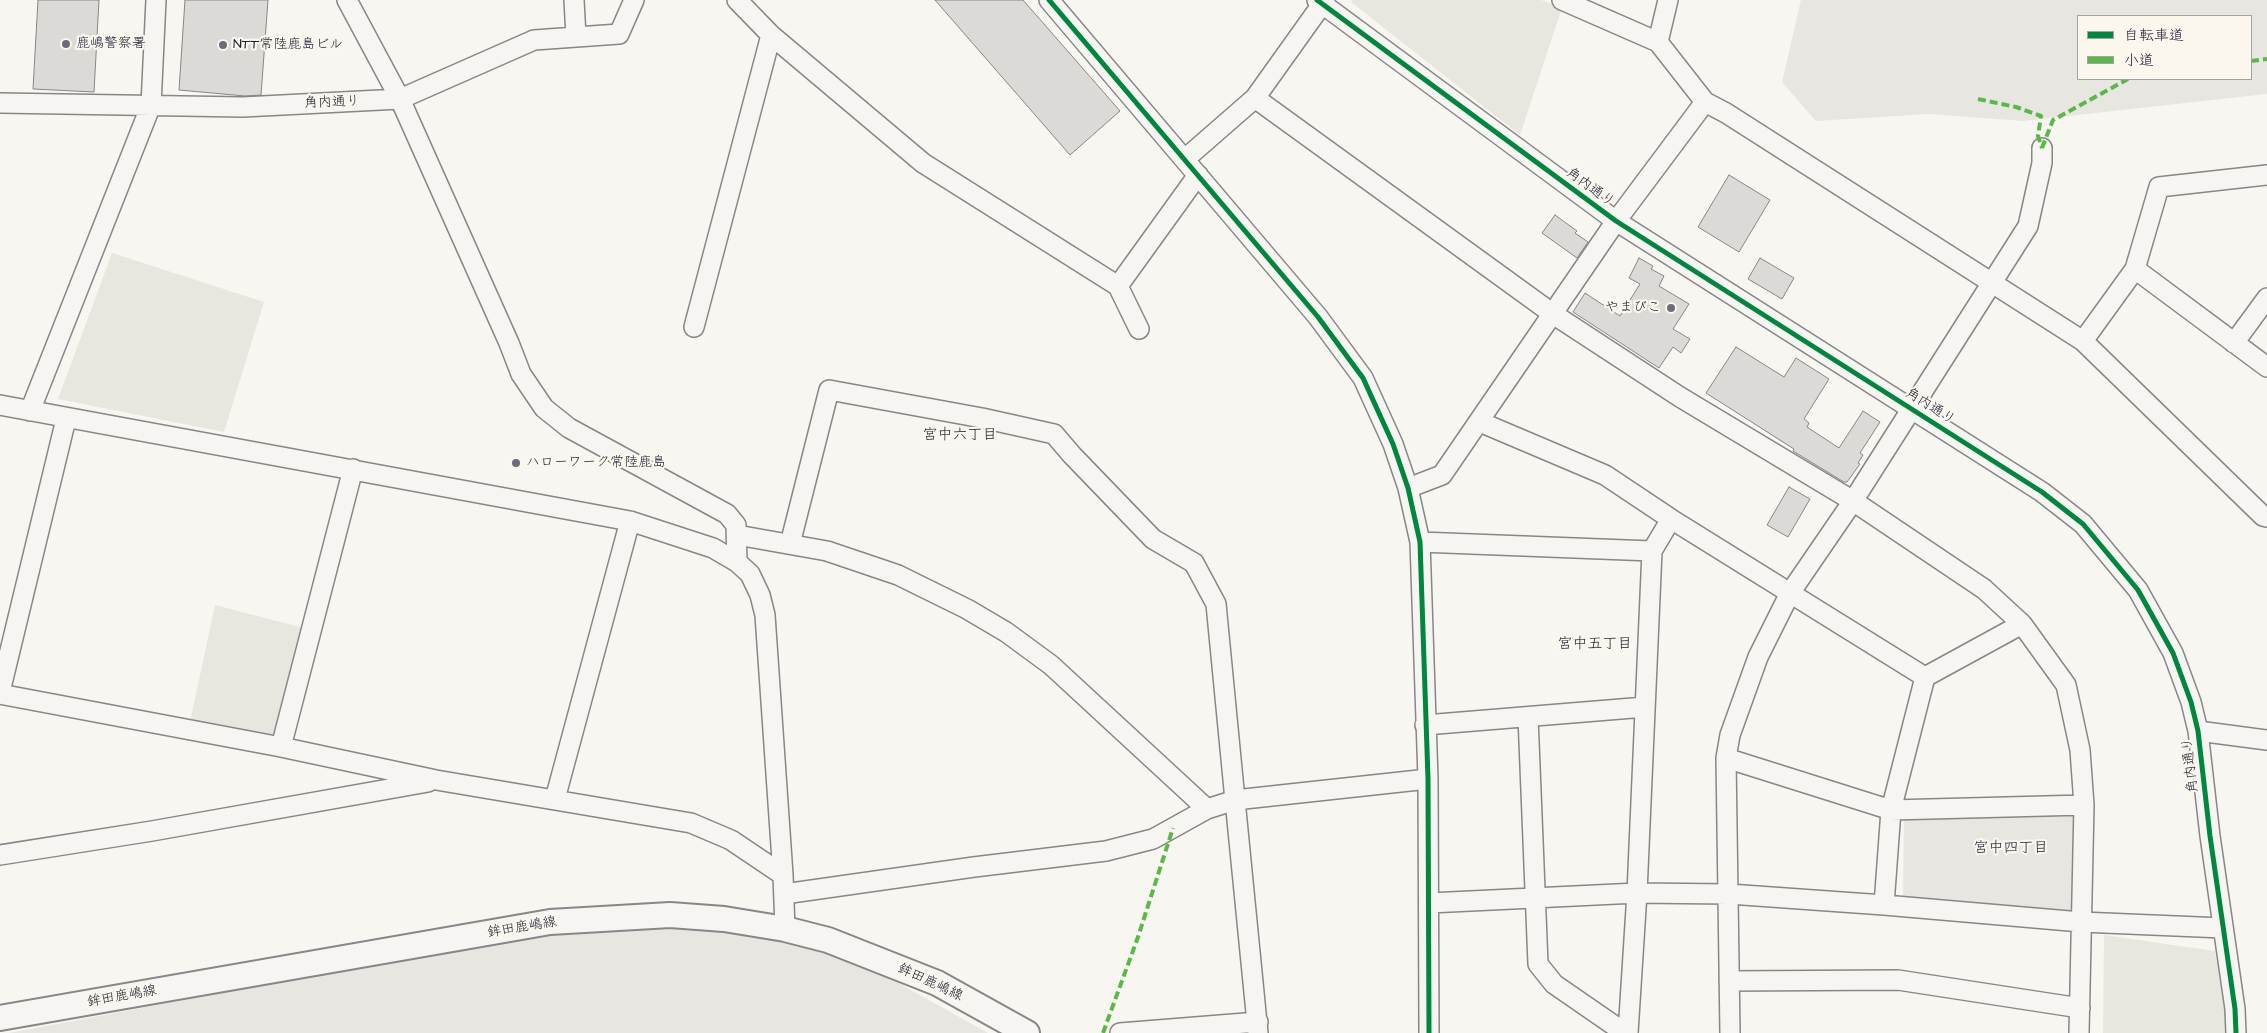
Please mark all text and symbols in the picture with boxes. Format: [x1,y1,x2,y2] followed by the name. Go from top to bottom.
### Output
[2077,15,2252,80] legend
[2124,25,2184,46] text: 自転車道
[76,36,146,52] place label: 鹿嶋警察署
[233,37,343,53] place label: NTT常陸鹿島ビル
[60,38,72,50] marker: 鹿嶋警察署
[217,39,229,51] marker: NTT常陸鹿島ビル
[2124,50,2154,71] text: 小道
[304,94,360,112] street label: 角内通り
[1562,165,1618,211] street label: 角内通り
[1605,300,1661,316] place label: やまびこ
[1665,302,1677,314] marker: やまびこ
[1902,385,1958,429] street label: 角内通り
[923,427,997,445] district label: 宮中六丁目
[526,455,666,471] place label: ハローワーク常陸鹿島
[510,457,522,469] marker: ハローワーク常陸鹿島
[1558,636,1632,654] district label: 宮中五丁目
[2179,736,2203,794] street label: 角内通り
[1974,840,2048,858] district label: 宮中四丁目
[486,914,558,942] street label: 鉾田鹿嶋線
[895,961,965,1005] street label: 鉾田鹿嶋線
[86,983,158,1011] street label: 鉾田鹿嶋線

